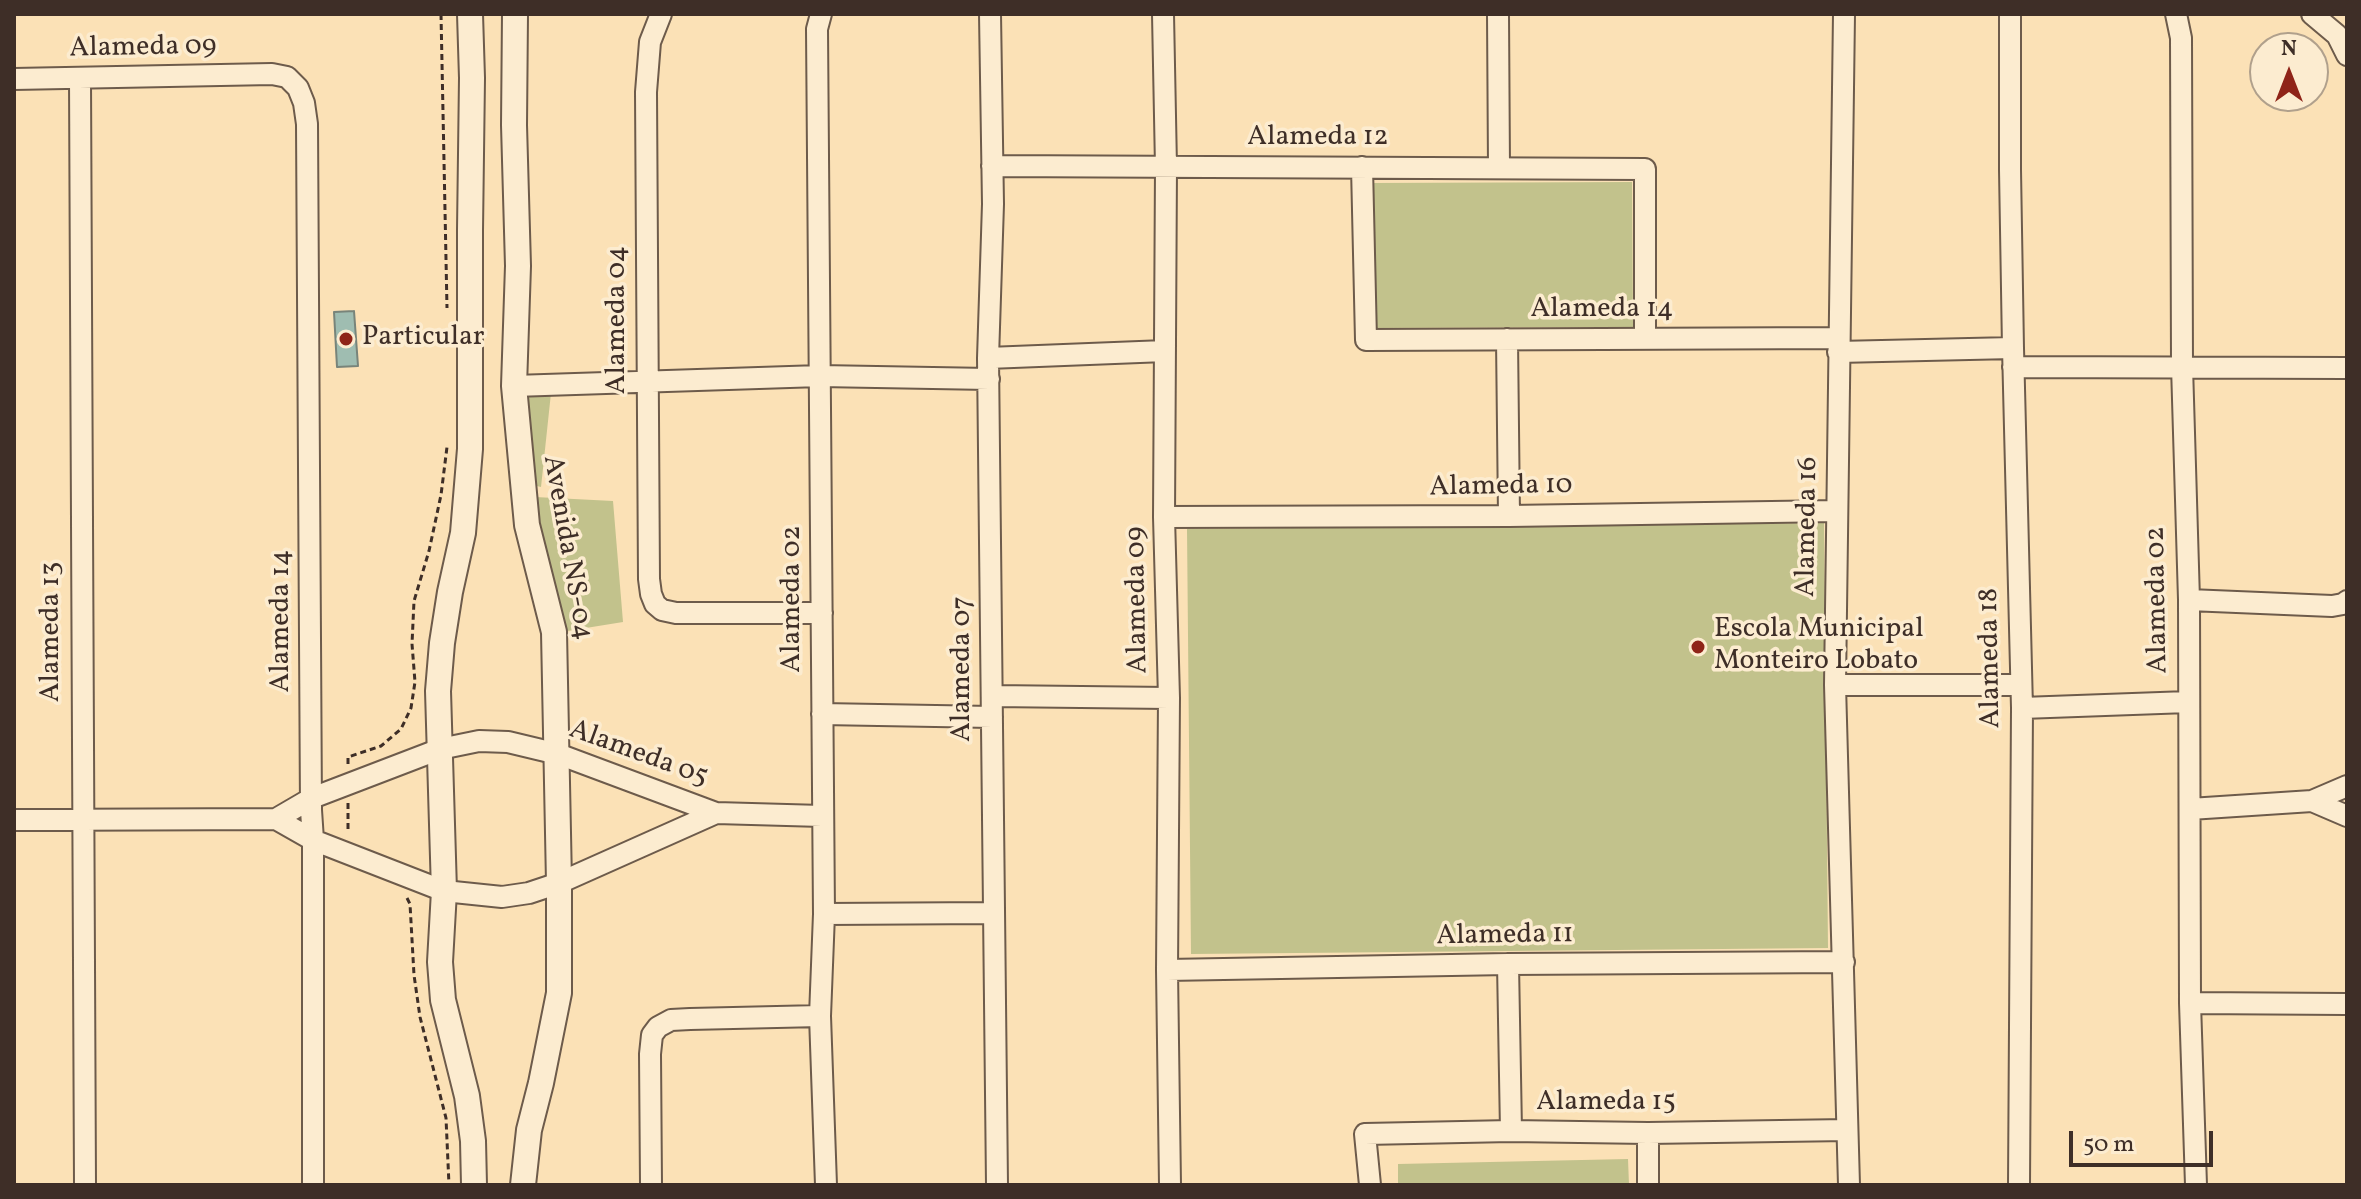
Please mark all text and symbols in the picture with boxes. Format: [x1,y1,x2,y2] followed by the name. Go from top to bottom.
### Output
[69,31,217,67] street label: Alameda 09
[2249,32,2329,112] north arrow
[2281,34,2297,65] text: N
[1247,122,1389,156] street label: Alameda 12
[602,246,636,394] street label: Alameda 04
[1531,294,1673,328] street label: Alameda 14
[362,322,485,356] place label: Particular
[337,330,355,348] marker: Particular
[533,453,599,643] street label: Avenida NS-04
[1791,456,1827,598] street label: Alameda 16
[1429,470,1573,506] street label: Alameda 10
[777,525,811,673] street label: Alameda 02
[1121,526,1157,674] street label: Alameda 09
[2141,526,2177,674] street label: Alameda 02
[266,550,300,692] street label: Alameda 14
[36,562,70,702] street label: Alameda 13
[1974,587,2010,729] street label: Alameda 18
[947,596,981,742] street label: Alameda 07
[1714,614,1924,680] place label: Escola Municipal Monteiro Lobato
[1689,638,1707,656] marker: Escola Municipal Monteiro Lobato
[564,714,712,796] street label: Alameda 05
[1436,919,1574,955] street label: Alameda 11
[1536,1087,1676,1121] street label: Alameda 15
[2073,1115,2217,1165] scale bar
[2083,1128,2135,1162] text: 50 m

